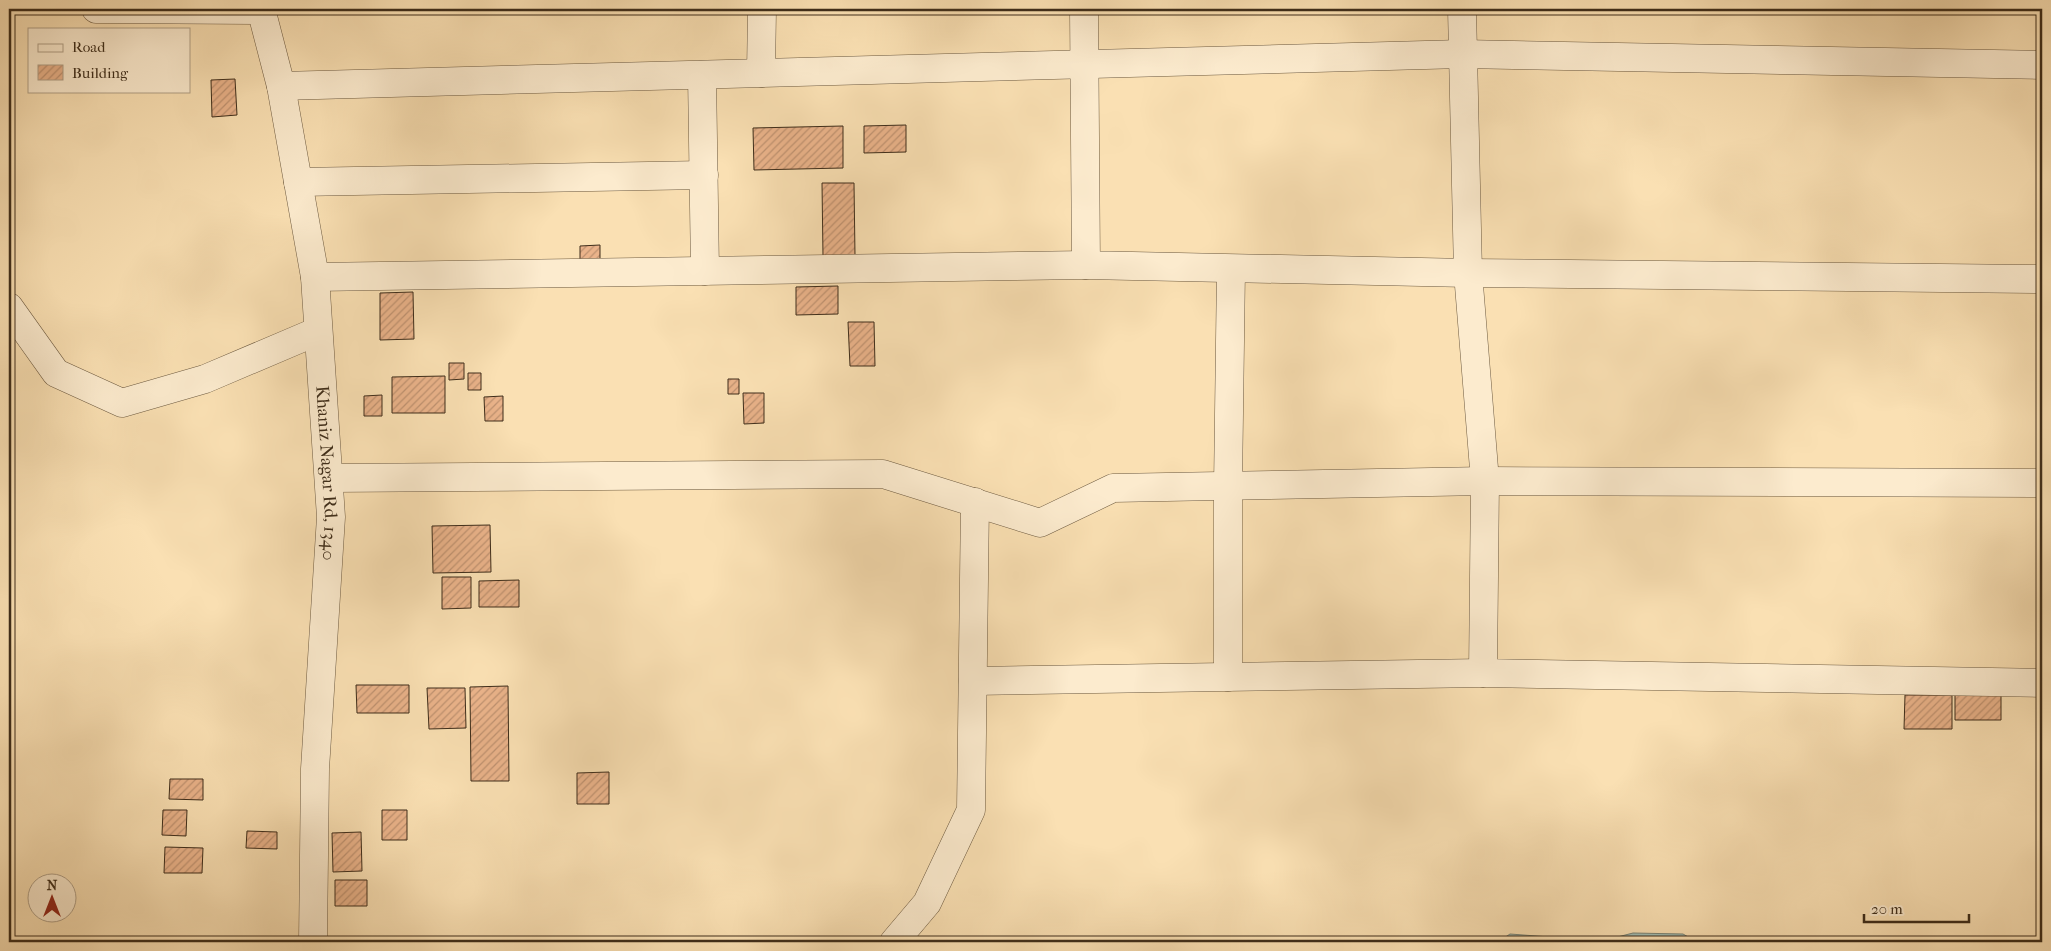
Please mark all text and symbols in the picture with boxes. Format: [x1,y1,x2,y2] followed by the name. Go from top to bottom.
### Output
[28,28,190,92] legend
[72,38,106,56] text: Road
[72,64,129,82] text: Building
[311,385,341,561] street label: Khaniz Nagar Rd, 1340
[28,874,78,924] north arrow
[47,877,58,894] text: N
[1864,891,1968,923] scale bar
[1871,900,1903,918] text: 20 m

